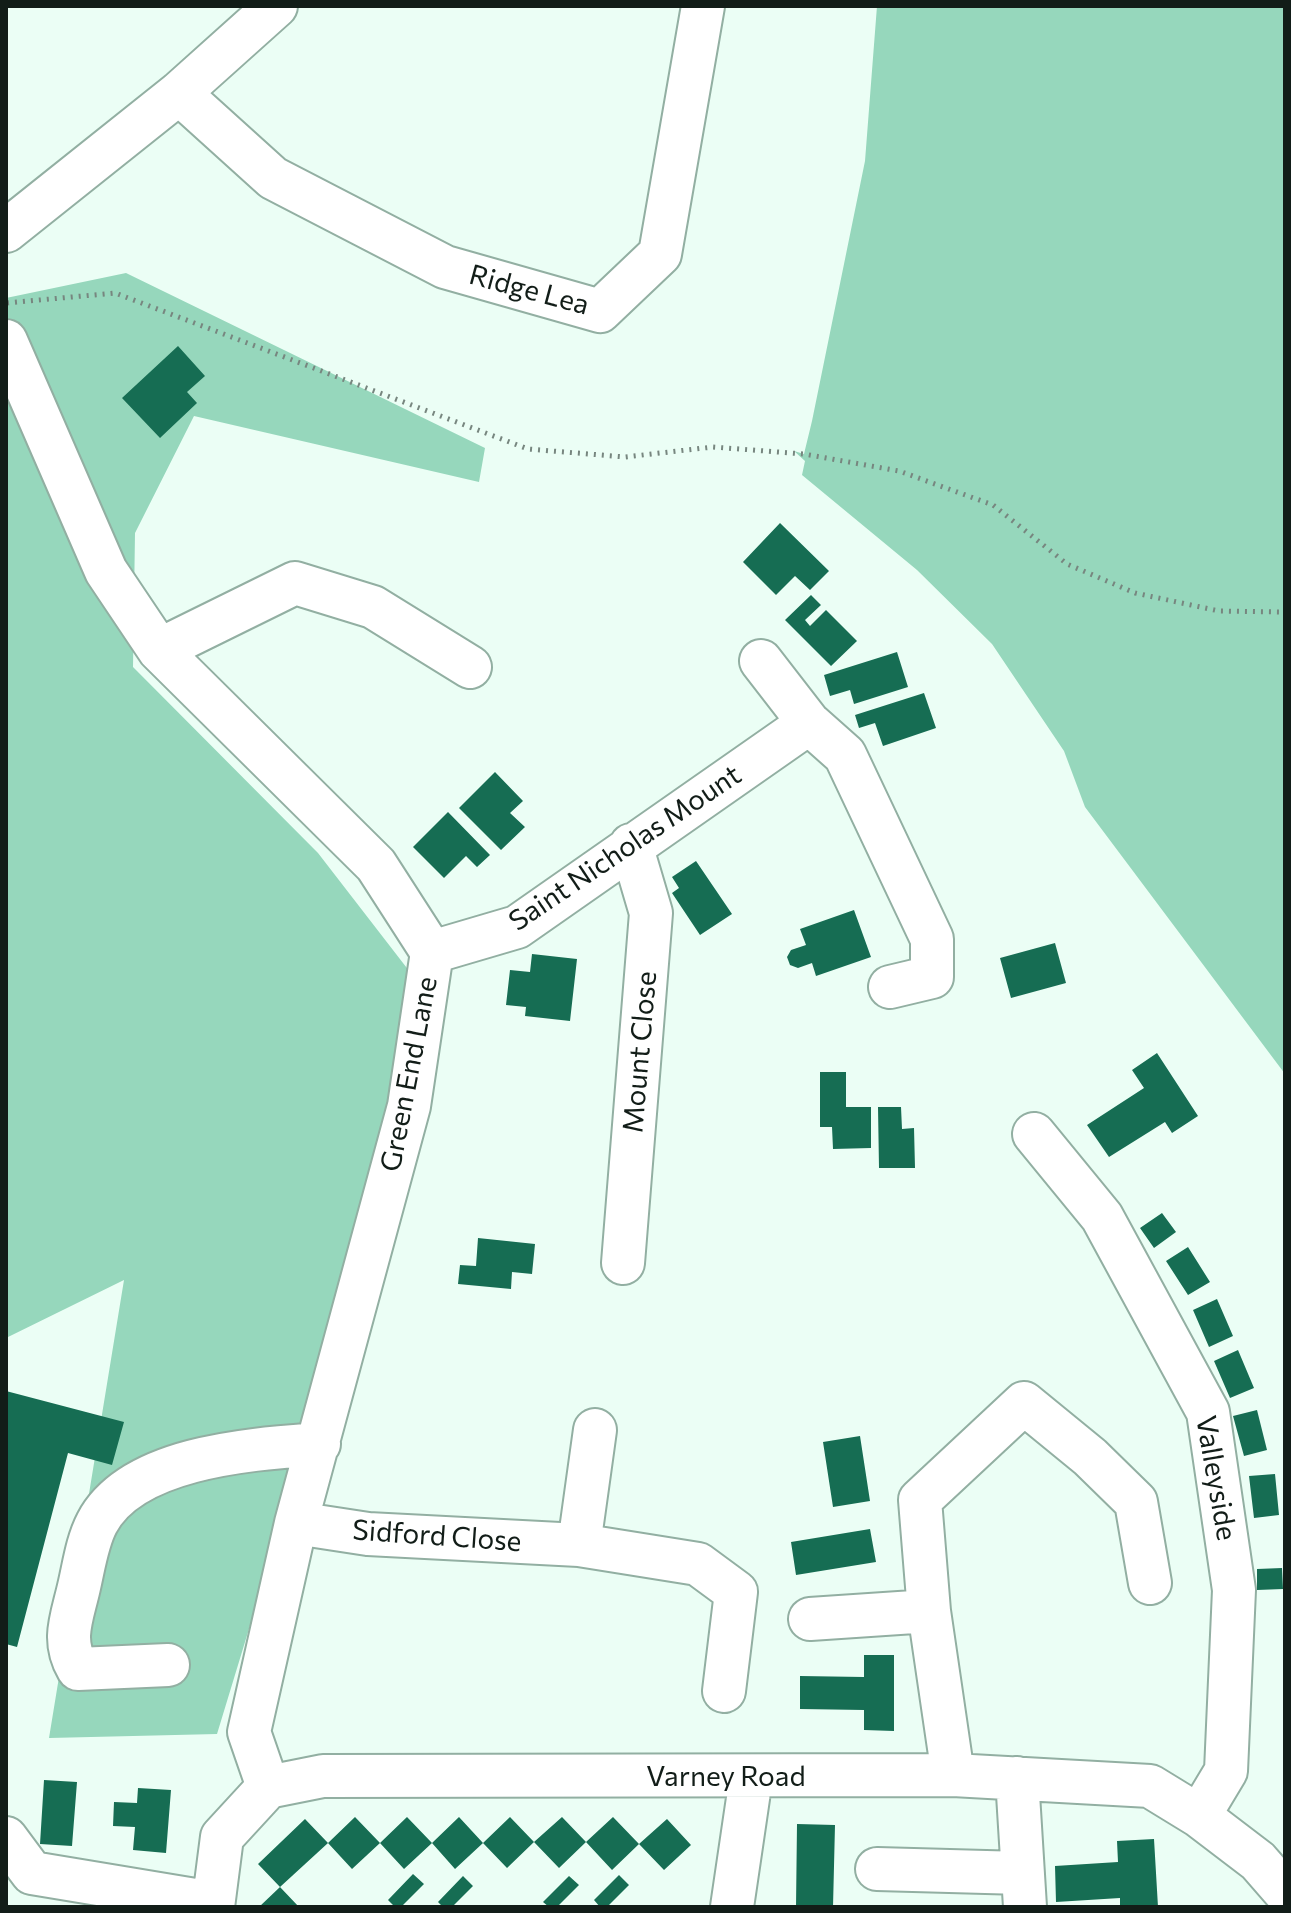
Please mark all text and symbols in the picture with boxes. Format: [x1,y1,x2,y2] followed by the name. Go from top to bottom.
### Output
[465,258,593,322] street label: Ridge Lea
[503,758,747,938] street label: Saint Nicholas Mount
[616,970,664,1134] street label: Mount Close
[374,974,444,1174] street label: Green End Lane
[1188,1413,1244,1543] street label: Valleyside
[351,1513,523,1559] street label: Sidford Close
[646,1760,806,1794] street label: Varney Road

